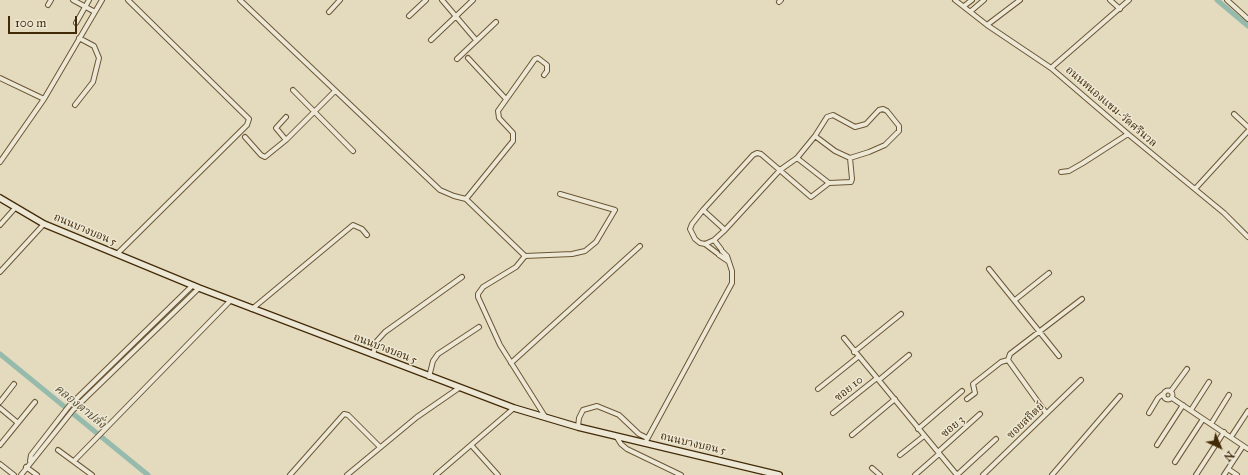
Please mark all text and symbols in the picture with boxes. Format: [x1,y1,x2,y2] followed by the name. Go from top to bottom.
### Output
[10,8,79,34] scale bar
[15,16,46,30] text: 100 m
[1063,64,1159,150] street label: ถนนหนองแขม-วัดศรีนวล
[52,211,118,249] street label: ถนนบางบอน 5
[351,331,419,367] street label: ถนนบางบอน 5
[832,374,866,404] street label: ซอย 10
[51,382,109,432] water label: คลองตาปลั่ง
[1005,400,1047,442] street label: ซอยสถิตย์
[939,413,967,441] street label: ซอย 3
[1200,427,1240,467] north arrow
[659,430,727,458] street label: ถนนบางบอน 5
[1221,448,1237,464] text: N

